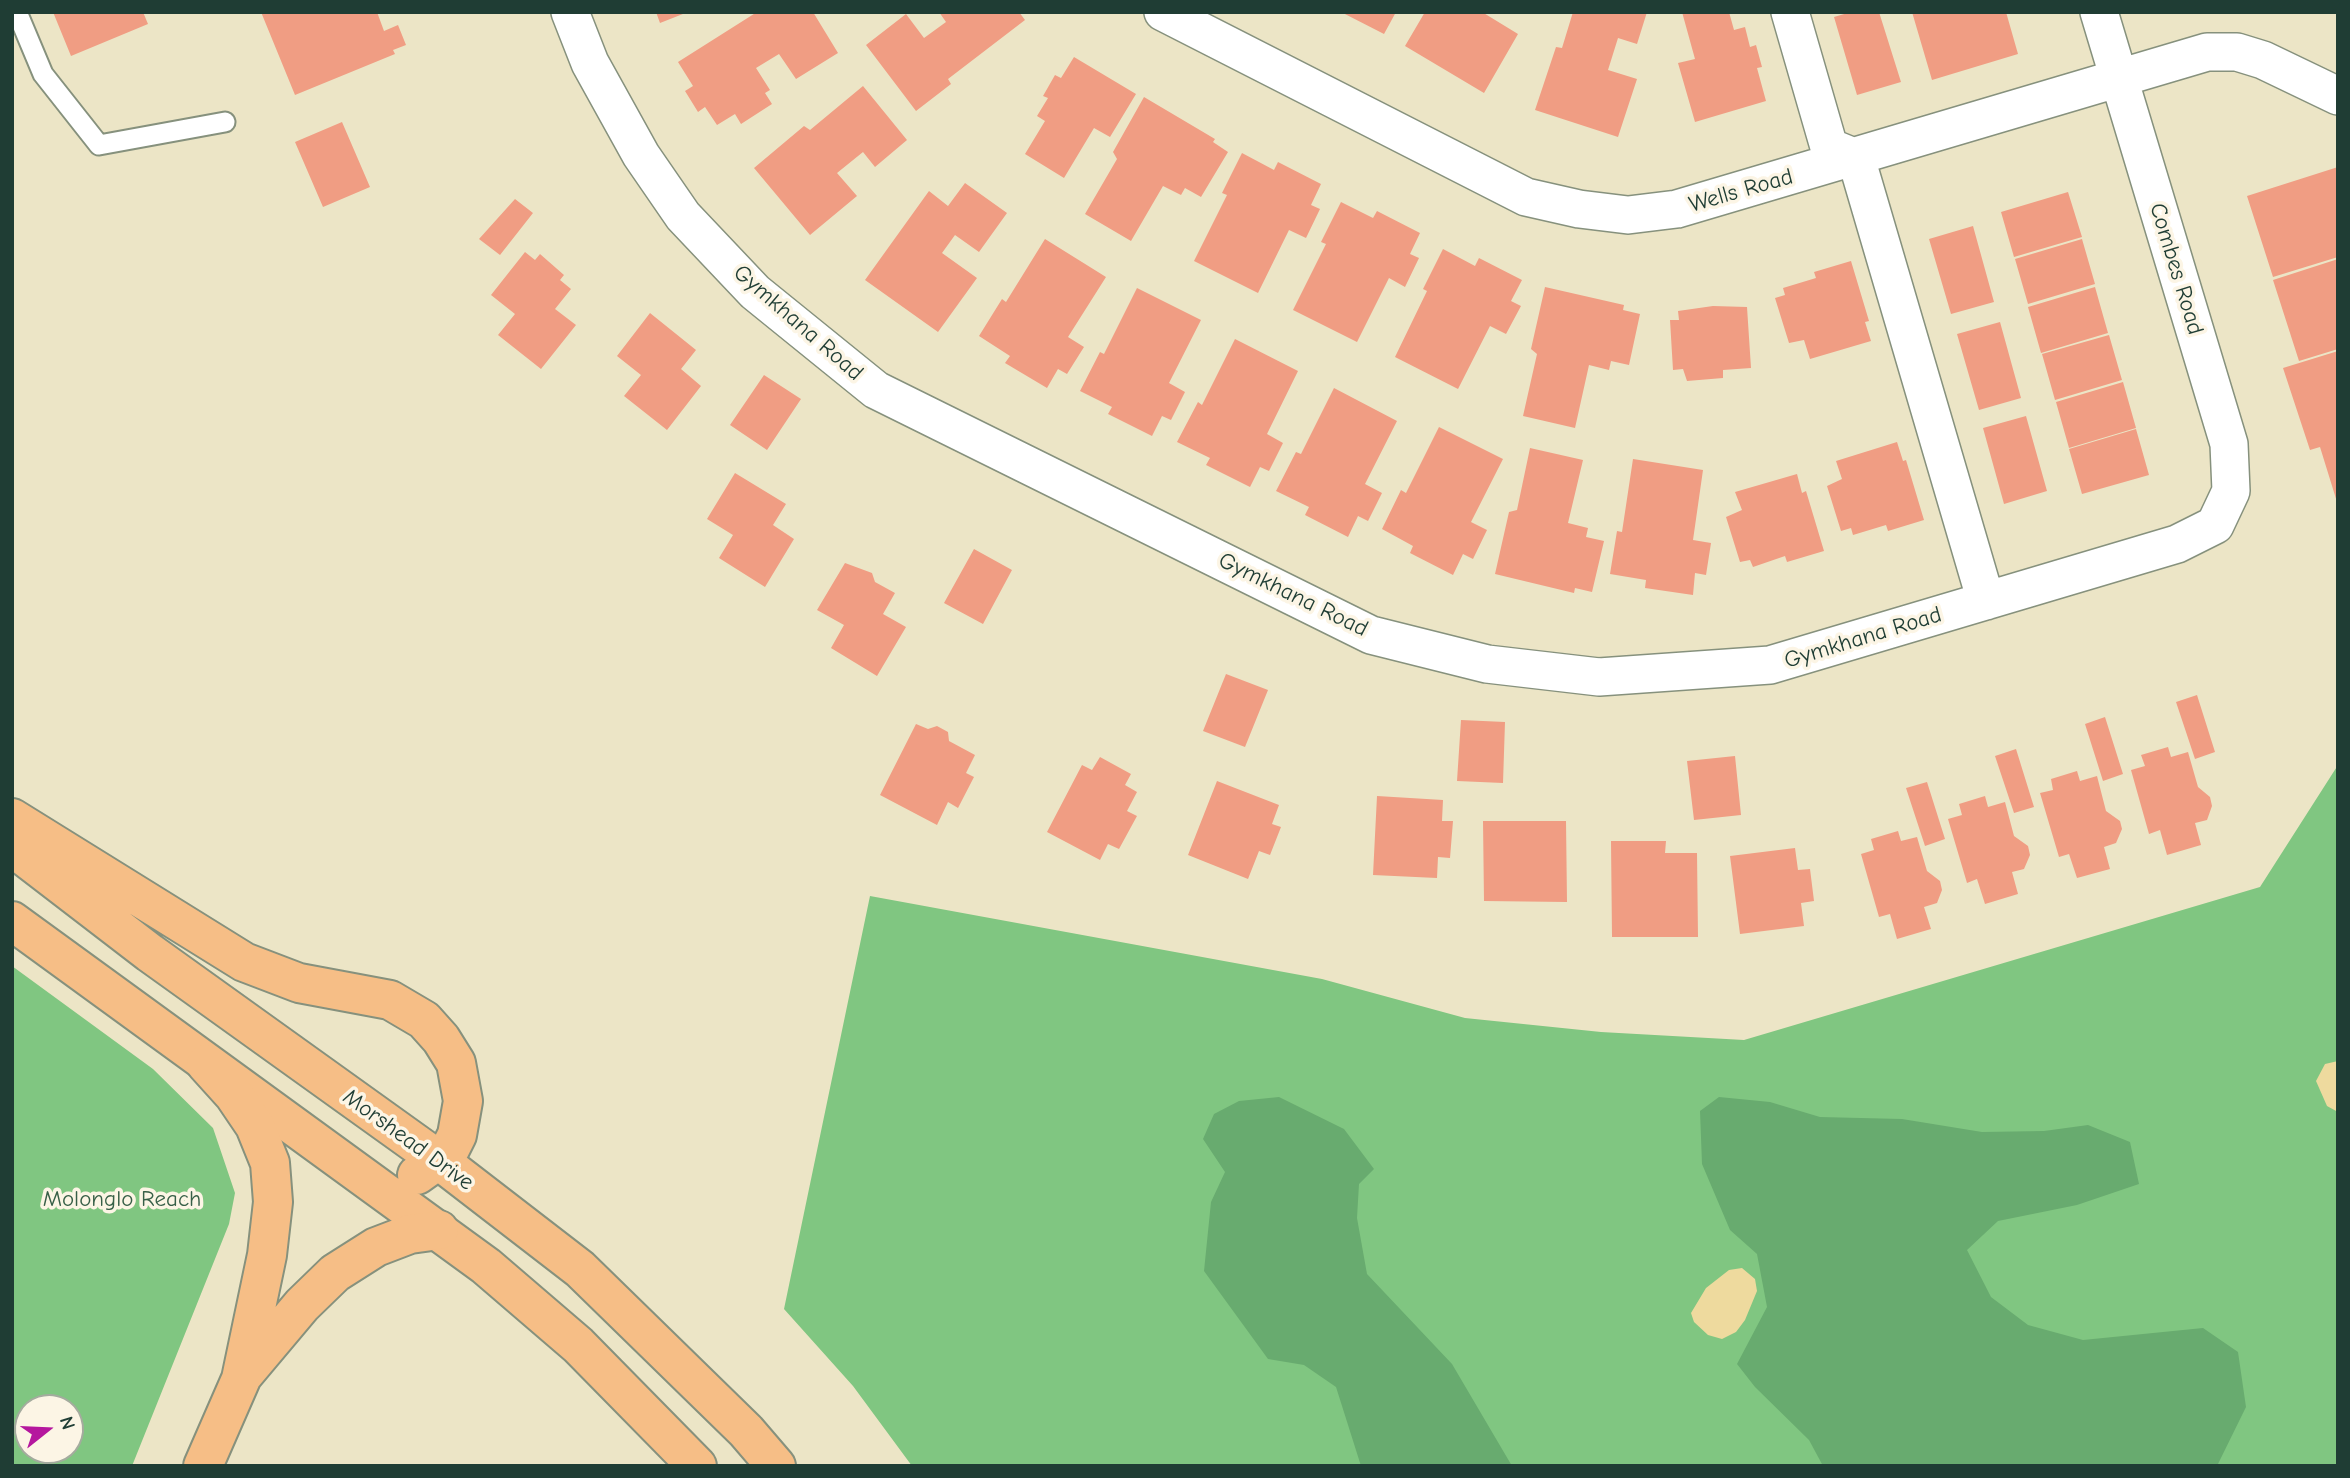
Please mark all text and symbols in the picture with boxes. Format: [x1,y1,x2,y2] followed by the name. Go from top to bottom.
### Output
[1686,163,1796,219] street label: Wells Road
[2143,200,2209,338] street label: Combes Road
[727,259,869,387] street label: Gymkhana Road
[1214,547,1372,643] street label: Gymkhana Road
[1781,601,1945,675] street label: Gymkhana Road
[337,1083,479,1197] street label: Morshead Drive
[43,1185,201,1213] park label: Molonglo Reach
[14,1394,84,1464] north arrow
[55,1414,79,1432] text: N

